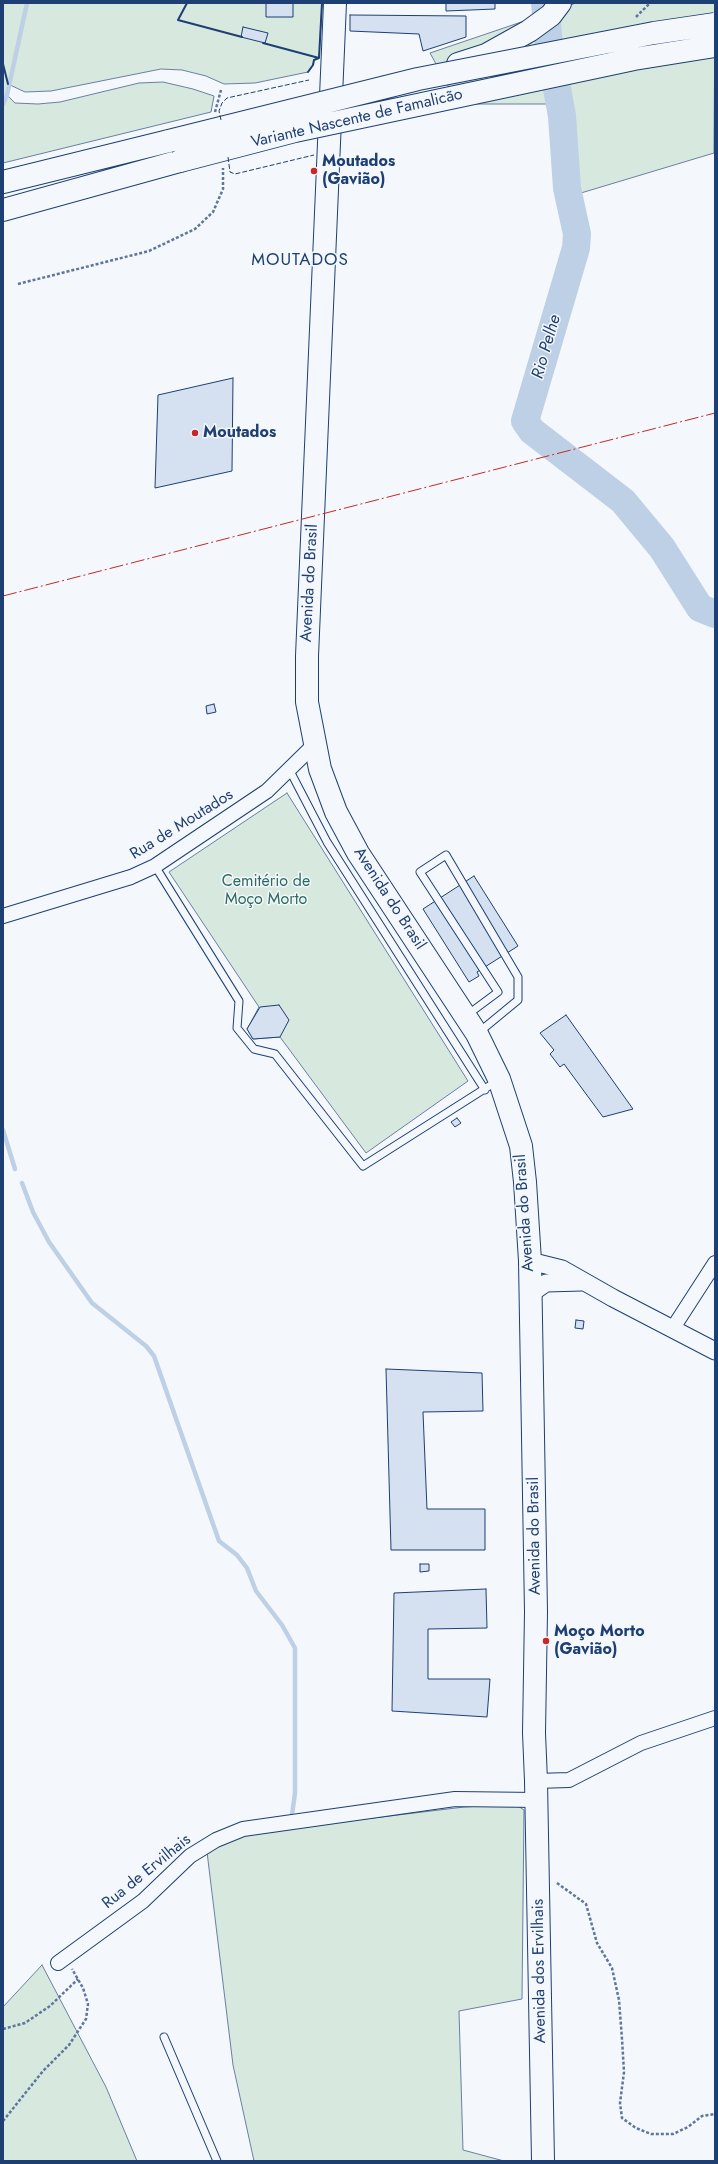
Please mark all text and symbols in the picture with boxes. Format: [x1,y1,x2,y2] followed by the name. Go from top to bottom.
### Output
[249,85,465,153] street label: Variante Nascente de Famalicão
[322,152,395,190] place label: Moutados (Gavião)
[309,166,319,176] marker: Moutados (Gavião)
[251,251,349,271] district label: MOUTADOS
[528,313,566,381] water label: Rio Pelhe
[203,423,276,443] place label: Moutados
[190,428,200,438] marker: Moutados
[297,524,323,642] street label: Avenida do Brasil
[127,786,237,864] street label: Rua de Moutados
[349,844,429,954] street label: Avenida do Brasil
[222,872,310,910] park label: Cemitério de Moço Morto
[511,1153,539,1273] street label: Avenida do Brasil
[524,1477,546,1595] street label: Avenida do Brasil
[554,1622,645,1660] place label: Moço Morto (Gavião)
[541,1636,551,1646] marker: Moço Morto (Gavião)
[99,1830,195,1914] street label: Rua de Ervilhais
[529,1899,551,2043] street label: Avenida dos Ervilhais

